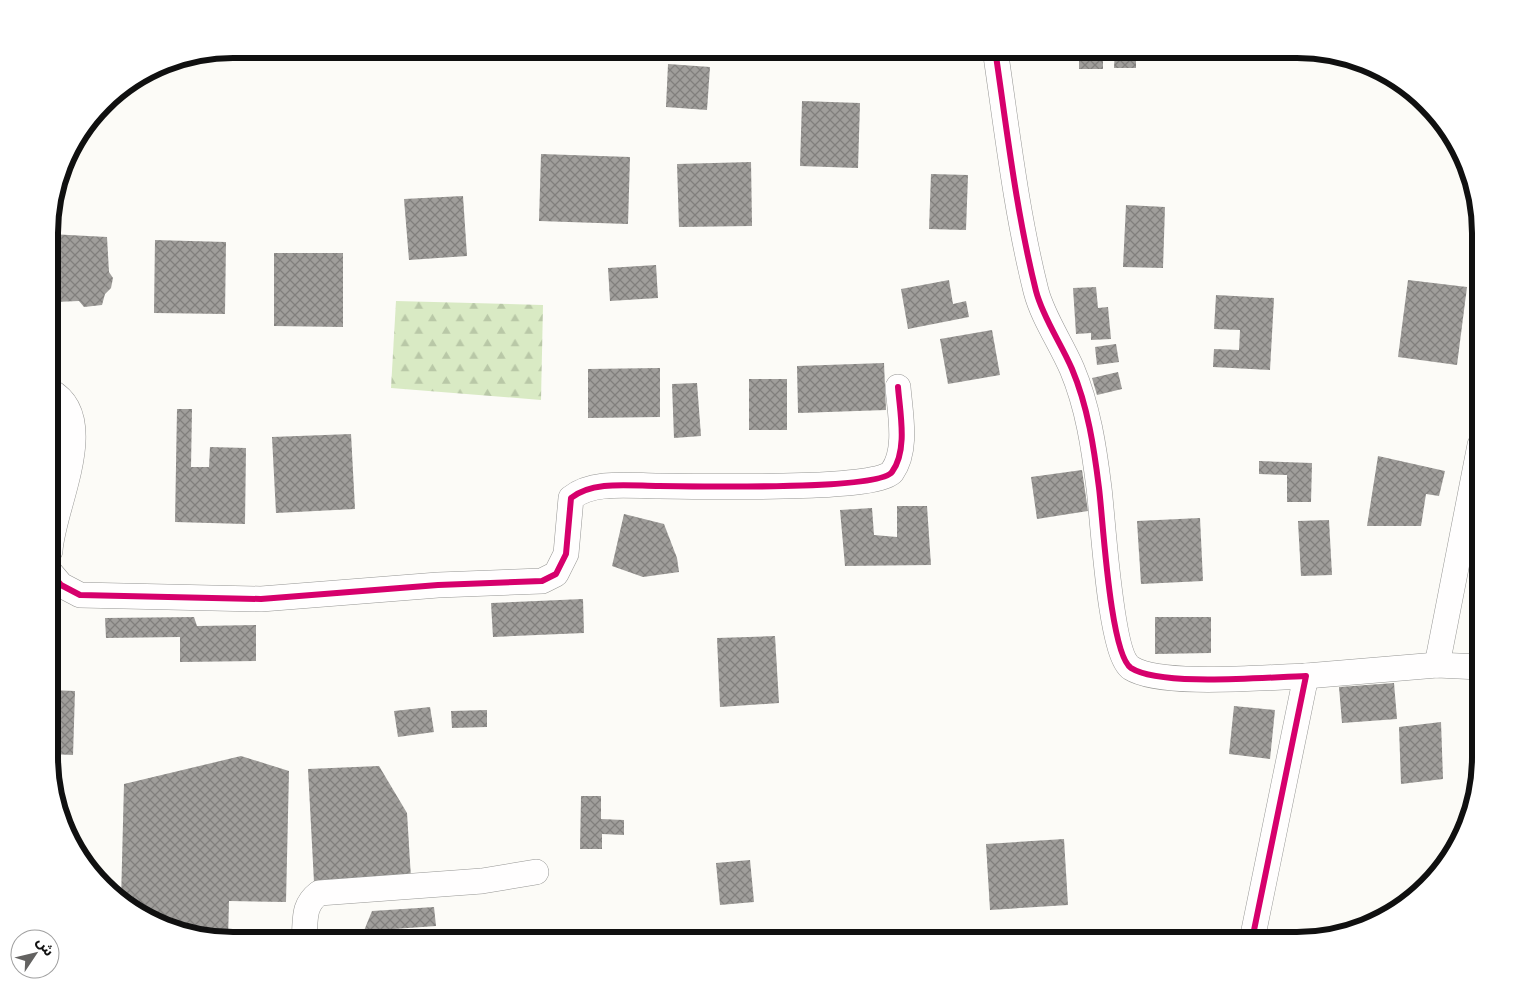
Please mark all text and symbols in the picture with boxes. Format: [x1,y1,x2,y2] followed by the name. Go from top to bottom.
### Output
[10,929,60,979] north arrow
[34,934,58,959] text: ش

